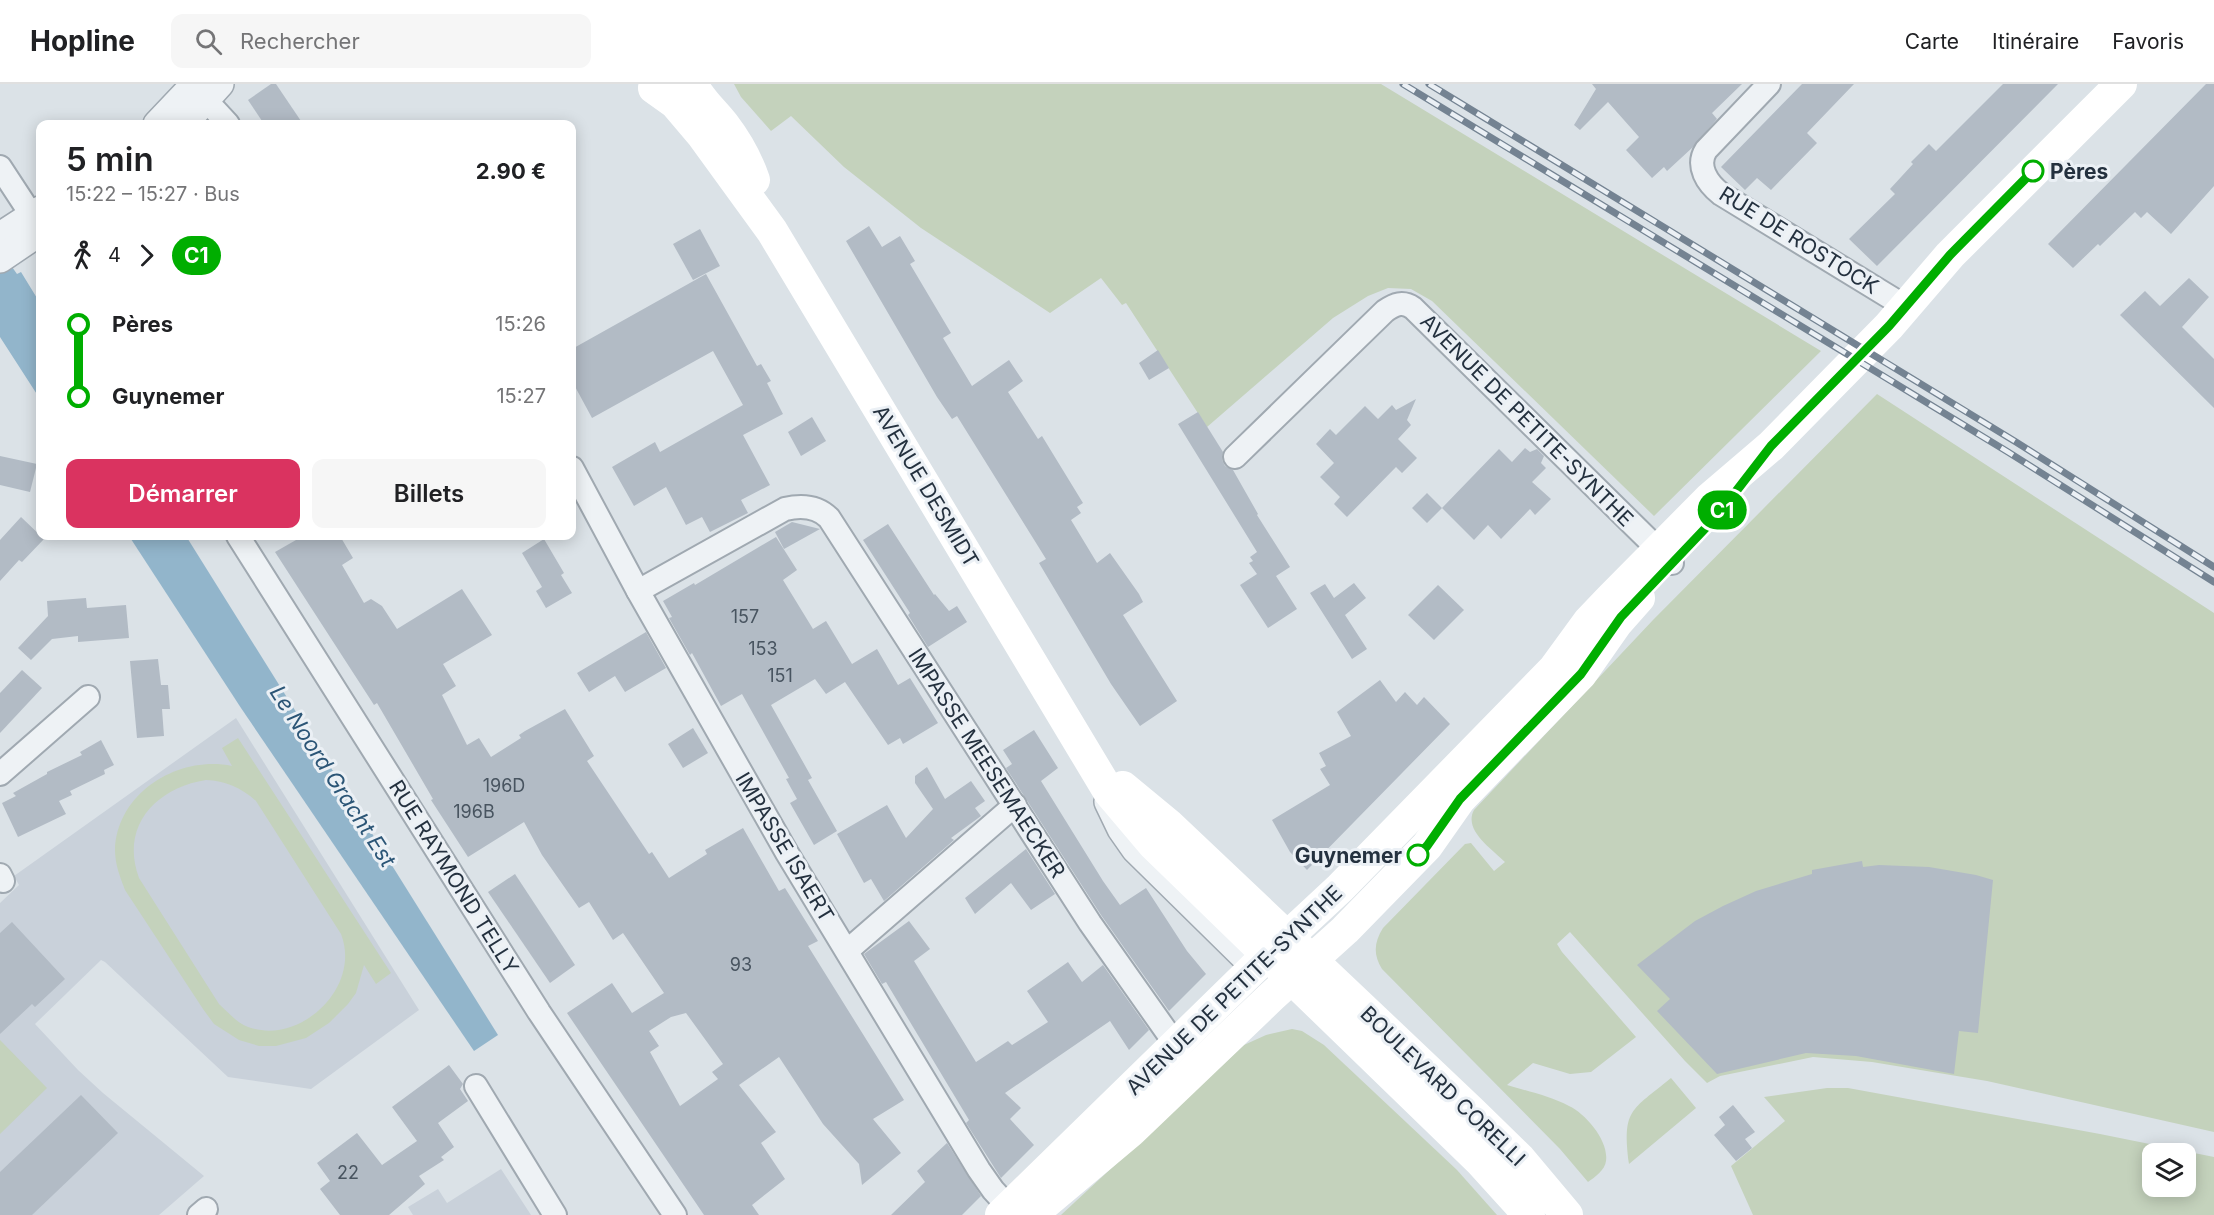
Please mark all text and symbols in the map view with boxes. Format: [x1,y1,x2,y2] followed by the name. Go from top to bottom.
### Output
[171,14,591,68] search box
[30,24,135,58] text: Hopline
[192,25,225,58] icon: search
[240,28,360,54] text: Rechercher
[1905,29,1959,54] text: Carte
[1992,29,2079,54] text: Itinéraire
[2112,29,2184,54] text: Favoris
[66,139,154,179] text: 5 min
[476,158,546,184] text: 2.90 €
[2050,159,2108,184] place label: Pères
[2022,160,2044,182] marker: Pères
[1715,181,1883,299] street label: RUE DE ROSTOCK
[66,182,240,206] text: 15:22 – 15:27 · Bus
[66,239,99,272] icon: walk
[130,239,163,272] icon: forward
[108,243,121,267] text: 4
[184,243,209,268] text: C1
[1416,309,1638,531] street label: AVENUE DE PETITE-SYNTHE
[112,311,173,337] text: Pères
[495,312,546,336] text: 15:26
[112,383,224,409] text: Guynemer
[496,384,546,408] text: 15:27
[868,401,984,571] street label: AVENUE DESMIDT
[66,459,300,528] button: Démarrer
[312,459,546,528] button: Billets
[1695,490,1749,530] line badge: C1
[1710,498,1734,523] text: C1
[731,606,759,627] house number: 157
[748,638,778,659] house number: 153
[903,644,1071,882] street label: IMPASSE MEESEMAECKER
[767,665,793,686] house number: 151
[265,681,402,872] water label: Le Noord Gracht Est
[731,768,839,926] street label: IMPASSE ISAERT
[384,775,524,979] street label: RUE RAYMOND TELLY
[483,775,525,796] house number: 196D
[453,801,495,822] house number: 196B
[1295,843,1402,868] place label: Guynemer
[1407,844,1429,866] marker: Guynemer
[1121,880,1347,1100] street label: AVENUE DE PETITE-SYNTHE
[730,954,752,975] house number: 93
[1356,1001,1530,1171] street label: BOULEVARD CORELLI
[2142,1143,2196,1197] map controls
[2142,1143,2196,1197] button: layers
[337,1162,359,1183] house number: 22

